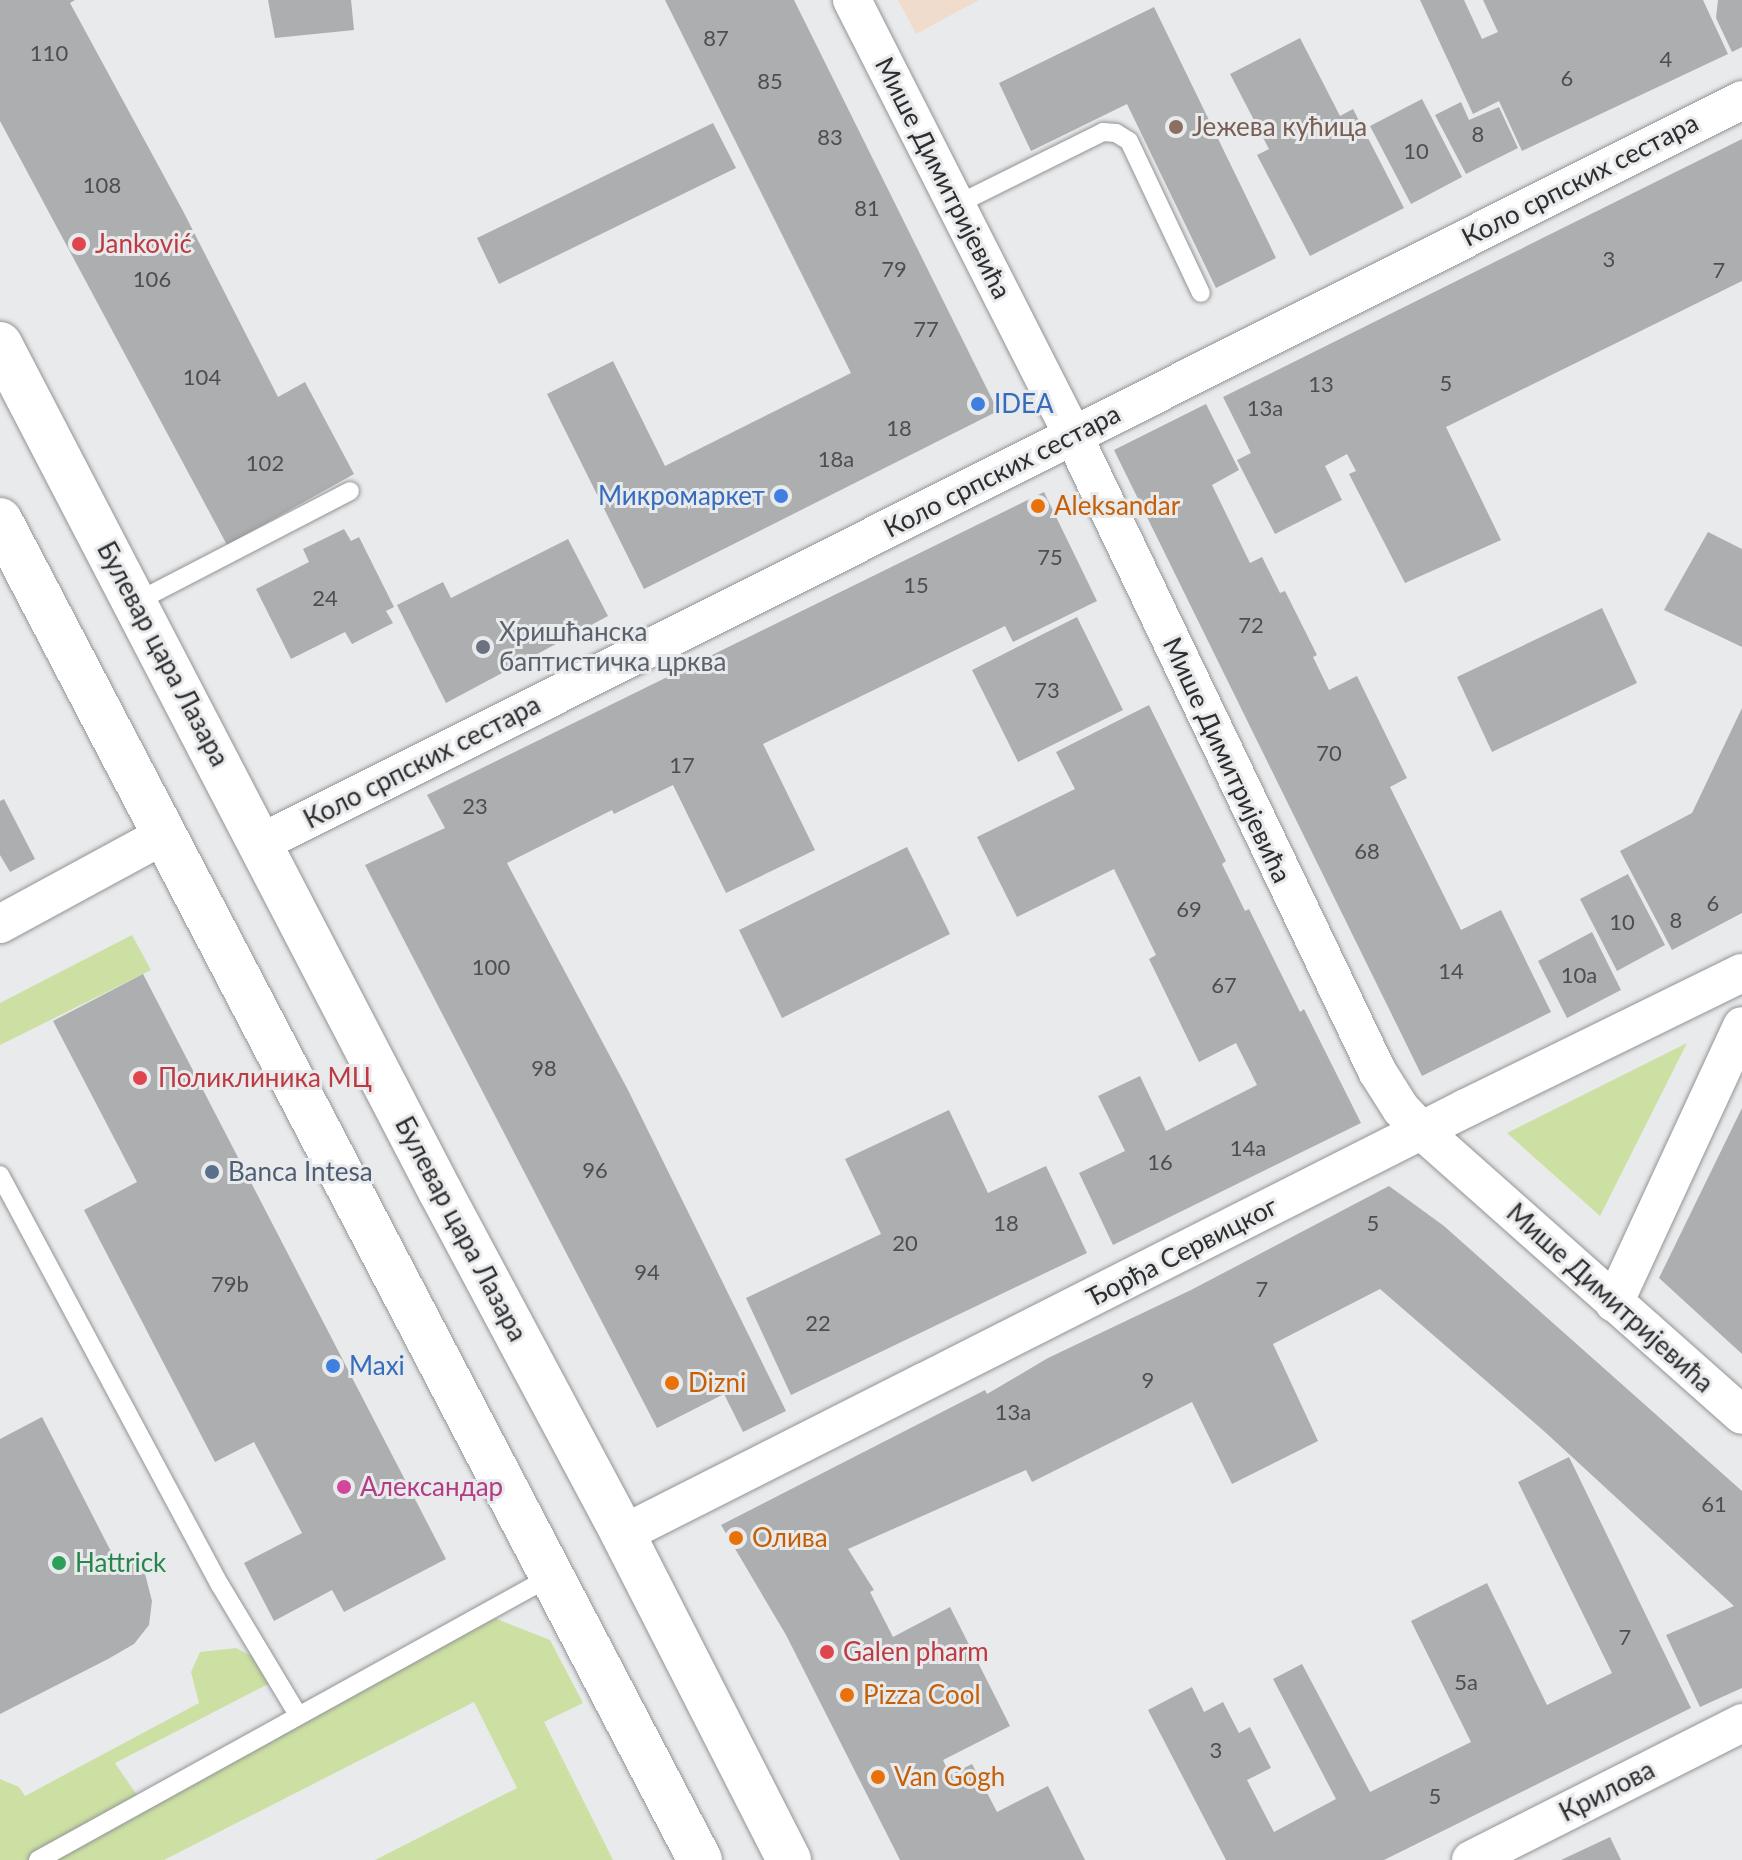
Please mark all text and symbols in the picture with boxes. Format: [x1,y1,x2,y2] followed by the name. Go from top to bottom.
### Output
[703,25,729,51] house number: 87
[30,40,68,66] house number: 110
[1660,46,1672,72] house number: 4
[868,52,1018,304] street label: Мише Димитријевића
[1561,65,1573,91] house number: 6
[757,68,783,94] house number: 85
[1457,107,1703,253] street label: Коло српских сестара
[1192,111,1367,143] place label: Јежева кућица
[1167,118,1185,136] marker: Јежева кућица
[1472,121,1484,147] house number: 8
[817,124,843,150] house number: 83
[1403,138,1429,164] house number: 10
[83,172,121,198] house number: 108
[854,195,880,221] house number: 81
[95,228,192,260] place label: Janković
[70,235,88,253] marker: Janković
[1603,246,1615,272] house number: 3
[881,256,907,282] house number: 79
[1713,257,1725,283] house number: 7
[133,266,171,292] house number: 106
[913,316,939,342] house number: 77
[183,364,221,390] house number: 104
[1440,370,1452,396] house number: 5
[1308,371,1334,397] house number: 13
[994,388,1054,420] place label: IDEA
[969,395,987,413] marker: IDEA
[1247,395,1283,421] house number: 13a
[879,398,1125,544] street label: Коло српских сестара
[886,415,912,441] house number: 18
[818,446,854,472] house number: 18a
[246,450,284,476] house number: 102
[598,480,765,512] place label: Микромаркет
[772,487,790,505] marker: Микромаркет
[1054,490,1180,522] place label: Aleksandar
[1029,497,1047,515] marker: Aleksandar
[91,536,235,772] street label: Булевар цара Лазара
[1037,544,1063,570] house number: 75
[903,572,929,598] house number: 15
[312,585,338,611] house number: 24
[1238,612,1264,638] house number: 72
[499,616,726,678] place label: Хришћанска баптистичка црква
[1156,632,1298,888] street label: Мише Димитријевића
[474,638,492,656] marker: Хришћанска баптистичка црква
[1034,677,1060,703] house number: 73
[299,689,545,835] street label: Коло српских сестара
[1316,740,1342,766] house number: 70
[669,752,695,778] house number: 17
[462,793,488,819] house number: 23
[1354,838,1380,864] house number: 68
[1707,890,1719,916] house number: 6
[1176,896,1202,922] house number: 69
[1670,907,1682,933] house number: 8
[1609,909,1635,935] house number: 10
[472,954,510,980] house number: 100
[1438,958,1464,984] house number: 14
[1561,962,1597,988] house number: 10a
[1211,972,1237,998] house number: 67
[531,1055,557,1081] house number: 98
[158,1062,372,1094] place label: Поликлиника МЦ
[129,1067,151,1089] marker: Поликлиника МЦ
[389,1111,533,1347] street label: Булевар цара Лазара
[1230,1135,1266,1161] house number: 14a
[1147,1149,1173,1175] house number: 16
[228,1156,373,1188] place label: Banca Intesa
[582,1157,608,1183] house number: 96
[203,1163,221,1181] marker: Banca Intesa
[1081,1190,1283,1314] street label: Ђорђа Сервицког
[1500,1197,1720,1399] street label: Мише Димитријевића
[993,1210,1019,1236] house number: 18
[1367,1210,1379,1236] house number: 5
[892,1230,918,1256] house number: 20
[634,1259,660,1285] house number: 94
[211,1271,249,1297] house number: 79b
[1256,1276,1268,1302] house number: 7
[805,1310,831,1336] house number: 22
[349,1350,405,1382] place label: Maxi
[324,1357,342,1375] marker: Maxi
[688,1367,746,1399] place label: Dizni
[1142,1367,1154,1393] house number: 9
[663,1374,681,1392] marker: Dizni
[995,1399,1031,1425] house number: 13a
[360,1471,503,1503] place label: Александар
[335,1478,353,1496] marker: Александар
[1701,1491,1727,1517] house number: 61
[752,1522,828,1554] place label: Олива
[727,1529,745,1547] marker: Олива
[75,1547,166,1579] place label: Hattrick
[50,1554,68,1572] marker: Hattrick
[1619,1624,1631,1650] house number: 7
[843,1636,989,1668] place label: Galen pharm
[818,1643,836,1661] marker: Galen pharm
[1454,1669,1478,1695] house number: 5a
[863,1679,981,1711] place label: Pizza Cool
[838,1686,856,1704] marker: Pizza Cool
[1210,1737,1222,1763] house number: 3
[1554,1754,1660,1828] street label: Крилова
[894,1761,1005,1793] place label: Van Gogh
[869,1768,887,1786] marker: Van Gogh
[1429,1783,1441,1809] house number: 5

